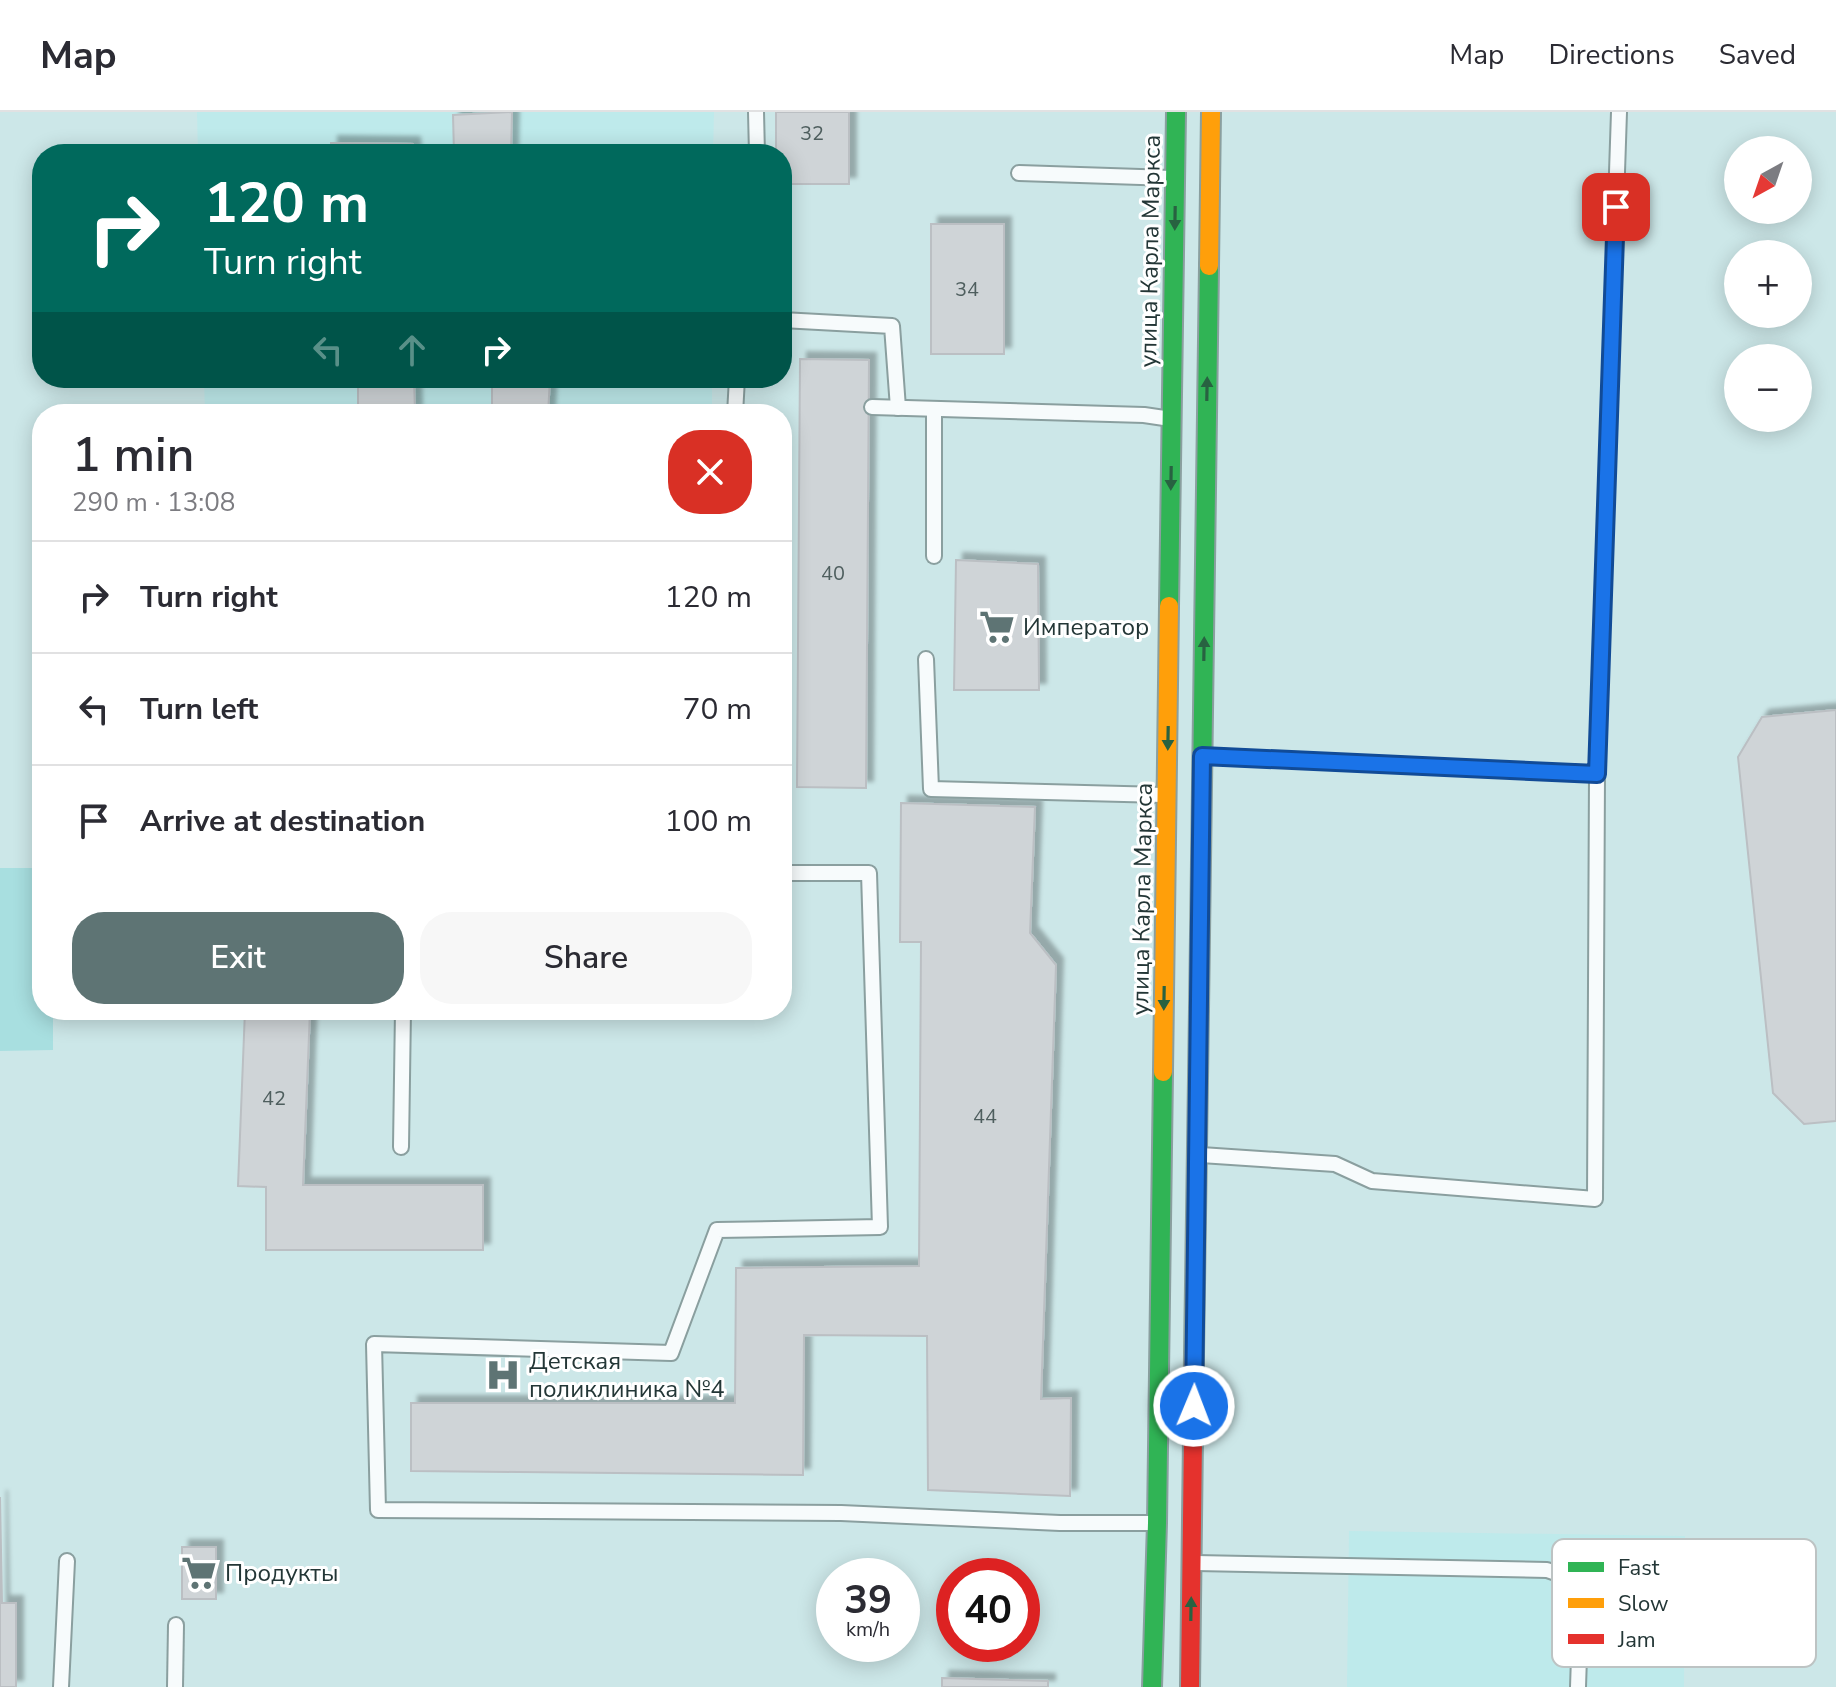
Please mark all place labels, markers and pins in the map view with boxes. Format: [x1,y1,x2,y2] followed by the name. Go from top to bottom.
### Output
[1582,173,1650,241] pin
[978,608,1016,646] supermarket icon: Император
[1023,611,1149,643] place label: Император
[529,1345,725,1405] place label: Детская поликлиника №4
[484,1356,522,1394] hospital icon: Детская поликлиника №4
[180,1554,218,1592] supermarket icon: Продукты
[225,1557,339,1589] place label: Продукты

